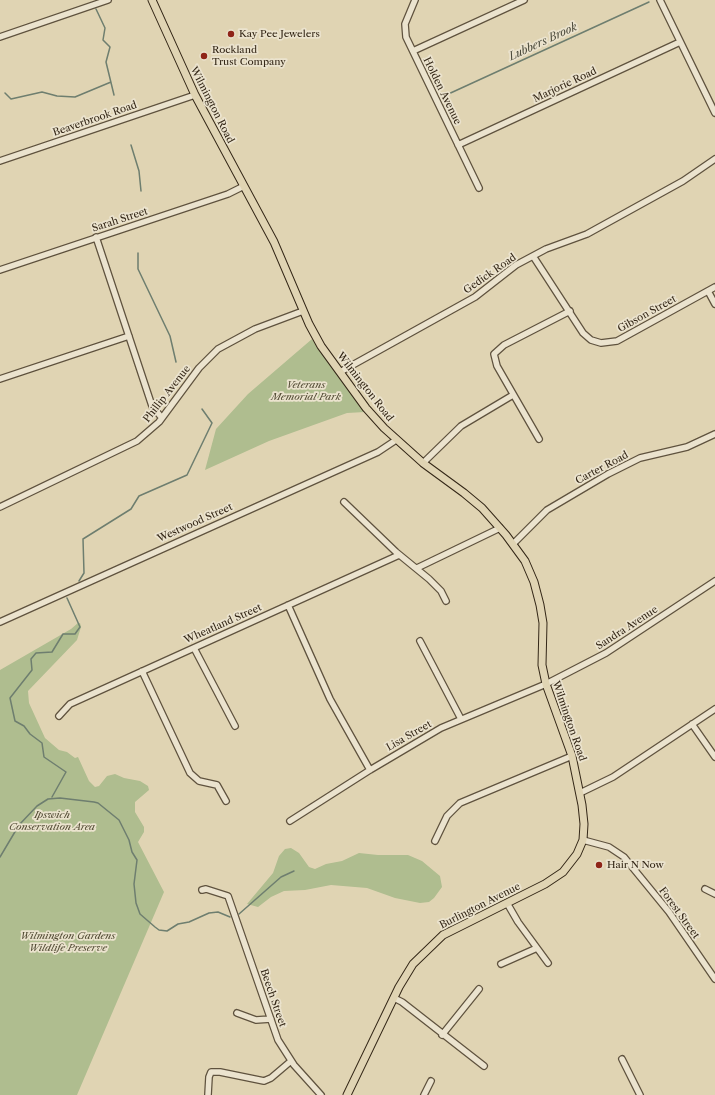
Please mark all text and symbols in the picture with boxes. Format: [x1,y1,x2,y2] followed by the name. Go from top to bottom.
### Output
[507,20,579,64] water label: Lubbers Brook
[239,28,320,40] place label: Kay Pee Jewelers
[226,29,236,39] marker: Kay Pee Jewelers
[212,44,286,68] place label: Rockland Trust Company
[199,51,209,61] marker: Rockland Trust Company
[420,55,464,127] street label: Holden Avenue
[188,65,236,145] street label: Wilmington Road
[531,65,599,105] street label: Marjorie Road
[51,99,139,139] street label: Beaverbrook Road
[91,205,149,235] street label: Sarah Street
[461,252,519,296] street label: Gedick Road
[616,293,678,335] street label: Gibson Street
[334,350,396,424] street label: Wilmington Road
[141,363,193,425] street label: Phillip Avenue
[271,379,341,402] park label: Veterans Memorial Park
[574,449,630,487] street label: Carter Road
[156,501,234,545] street label: Westwood Street
[182,602,264,646] street label: Wheatland Street
[594,604,660,652] street label: Sandra Avenue
[550,679,588,763] street label: Wilmington Road
[384,718,434,754] street label: Lisa Street
[9,809,95,832] park label: Ipswich Conservation Area
[607,859,664,871] place label: Hair N Now
[594,860,604,870] marker: Hair N Now
[438,880,522,932] street label: Burlington Avenue
[656,885,702,941] street label: Forest Street
[20,930,116,954] park label: Wilmington Gardens Wildlife Preserve
[257,967,289,1029] street label: Beech Street

